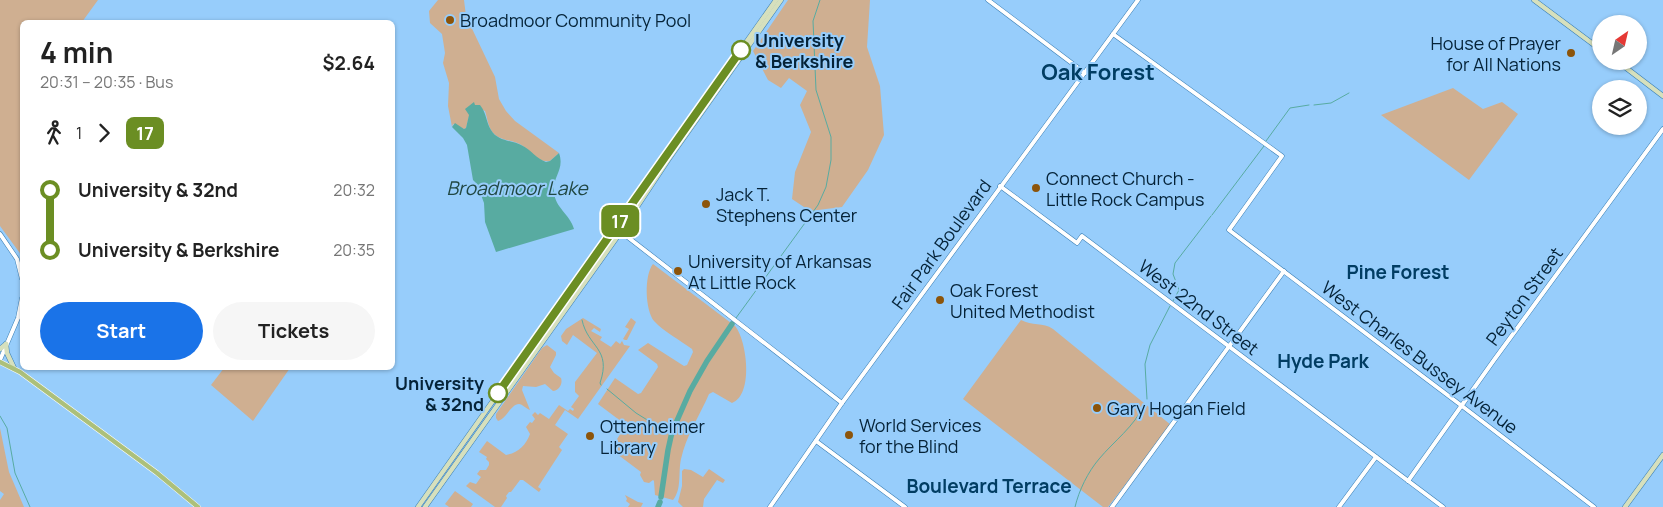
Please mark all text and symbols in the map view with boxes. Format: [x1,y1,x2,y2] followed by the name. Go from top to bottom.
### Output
[460,8,691,32] place label: Broadmoor Community Pool
[444,14,456,26] marker: Broadmoor Community Pool
[1592,15,1648,70] north arrow
[1592,15,1647,135] map controls
[755,28,854,73] place label: University & Berkshire
[1431,31,1562,76] place label: House of Prayer for All Nations
[40,33,113,71] text: 4 min
[731,40,751,60] marker: University & Berkshire
[1565,47,1577,59] marker: House of Prayer for All Nations
[323,50,375,76] text: $2.64
[1041,57,1155,87] district label: Oak Forest
[40,71,173,93] text: 20:31 – 20:35 · Bus
[1592,80,1647,135] button: layers
[40,119,68,147] icon: walk
[90,119,118,147] icon: forward
[136,121,154,145] text: 17
[76,122,82,144] text: 1
[1046,166,1205,211] place label: Connect Church - Little Rock Campus
[886,174,996,314] street label: Fair Park Boulevard
[446,175,589,201] water label: Broadmoor Lake
[78,177,238,203] text: University & 32nd
[333,179,375,201] text: 20:32
[716,182,858,227] place label: Jack T. Stephens Center
[1030,182,1042,194] marker: Connect Church - Little Rock Campus
[700,198,712,210] marker: Jack T. Stephens Center
[598,205,642,237] line badge: 17
[611,209,629,233] text: 17
[78,237,280,263] text: University & Berkshire
[333,239,375,261] text: 20:35
[1480,242,1568,350] street label: Peyton Street
[688,249,872,294] place label: University of Arkansas At Little Rock
[1134,254,1264,360] street label: West 22nd Street
[1346,259,1450,285] district label: Pine Forest
[672,265,684,277] marker: University of Arkansas At Little Rock
[1317,275,1523,439] street label: West Charles Bussey Avenue
[950,278,1095,323] place label: Oak Forest United Methodist
[934,294,946,306] marker: Oak Forest United Methodist
[40,302,203,360] button: Start
[213,302,375,360] button: Tickets
[1277,348,1370,374] district label: Hyde Park
[395,371,484,416] place label: University & 32nd
[488,383,508,403] marker: University & 32nd
[1107,396,1246,420] place label: Gary Hogan Field
[1091,402,1103,414] marker: Gary Hogan Field
[859,413,981,458] place label: World Services for the Blind
[600,414,705,459] place label: Ottenheimer Library
[843,429,855,441] marker: World Services for the Blind
[584,430,596,442] marker: Ottenheimer Library
[906,473,1072,499] district label: Boulevard Terrace

